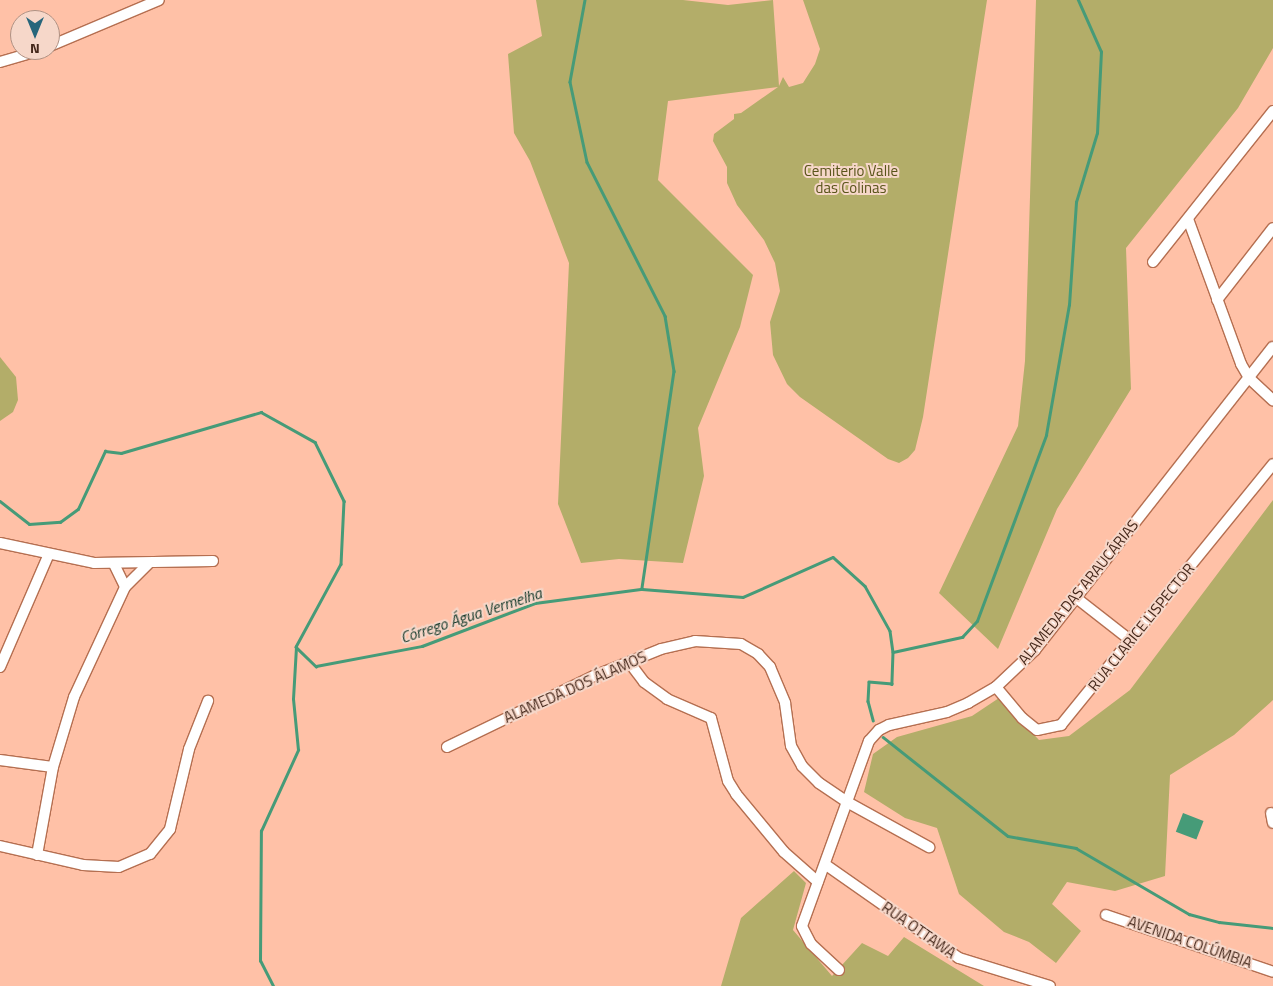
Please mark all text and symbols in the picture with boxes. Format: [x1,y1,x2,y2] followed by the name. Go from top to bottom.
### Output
[10,10,60,60] north arrow
[30,39,40,60] text: N
[804,161,898,196] park label: Cemiterio Valle das Colinas
[1014,516,1142,668] street label: ALAMEDA DAS ARAUCÁRIAS
[1084,560,1198,694] street label: RUA CLARICE LISPECTOR
[398,583,544,647] water label: Córrego Água Vermelha
[501,647,649,727] street label: ALAMEDA DOS ÁLAMOS
[879,898,959,962] street label: RUA OTTAWA
[1126,912,1254,972] street label: AVENIDA COLÚMBIA

